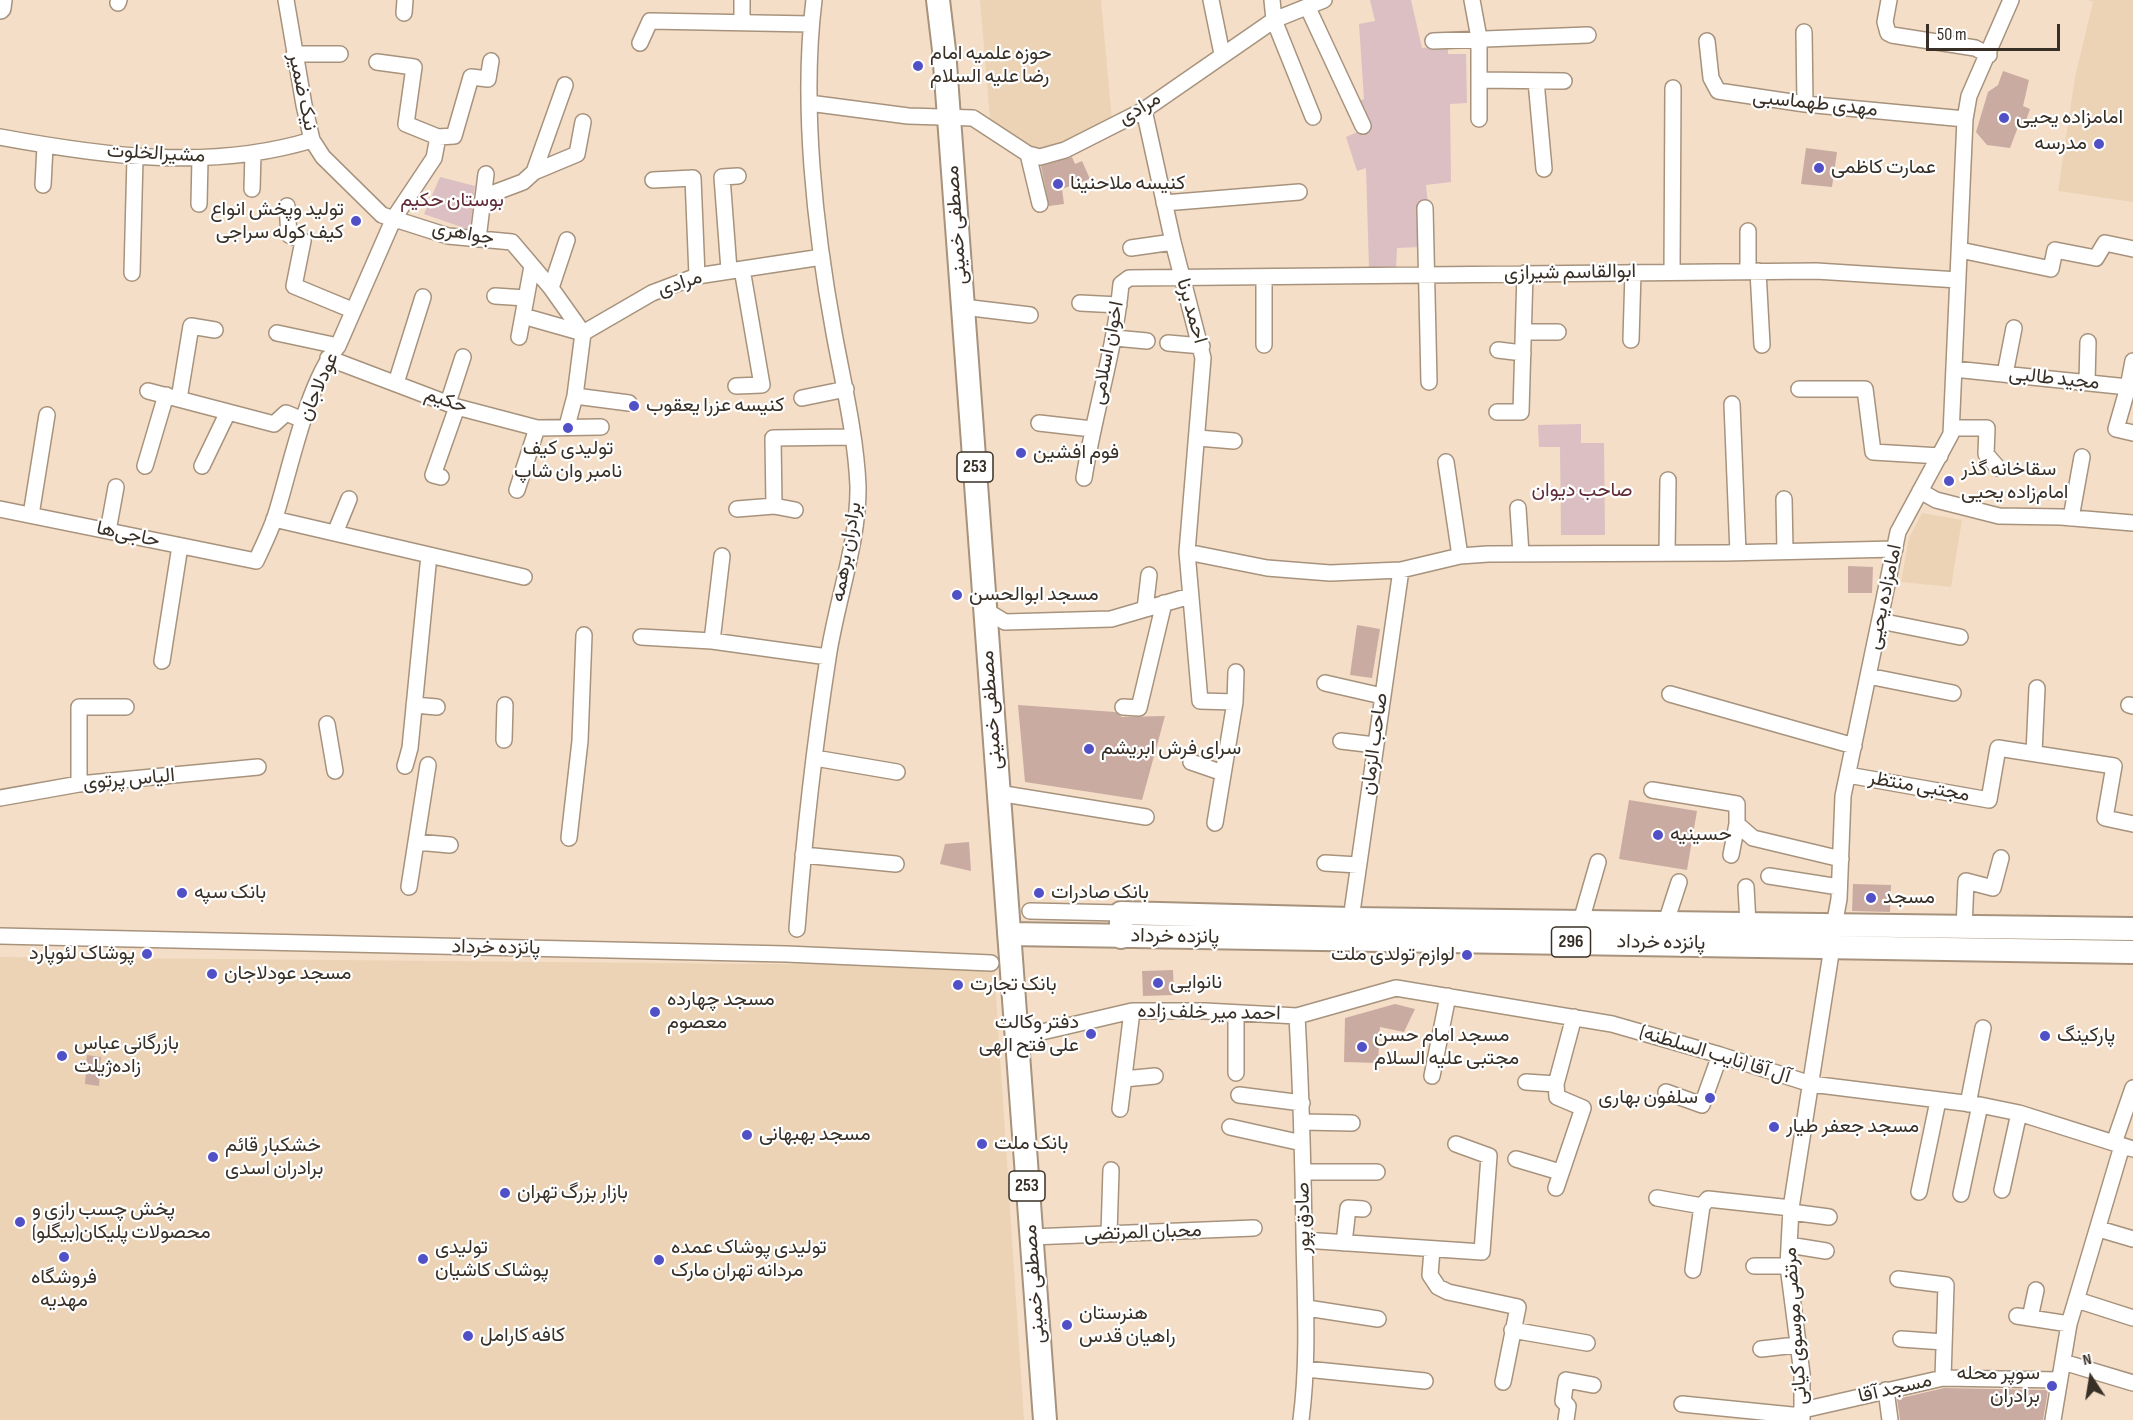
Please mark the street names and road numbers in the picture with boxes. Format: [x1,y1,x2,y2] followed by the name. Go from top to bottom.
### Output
[282,51,322,133] street label: نیک ضمیر
[1751,85,1879,123] street label: مهدی طهماسبی
[1114,87,1166,131] street label: مرادی
[106,139,206,169] street label: مشیرالخلوت
[941,165,973,285] street label: مصطفی خمینی
[430,217,496,251] street label: جواهری
[1504,260,1636,286] street label: ابوالقاسم شیرازی
[655,266,705,302] street label: مرادی
[1170,276,1212,346] street label: احمد برنا
[1086,299,1130,407] street label: اخوان اسلامی
[293,349,345,425] street label: عودلاجان
[2007,362,2101,396] street label: مجید طالبی
[422,383,470,419] street label: حکیم
[957,452,993,482] road number: 253
[826,500,868,604] street label: برادران برهمه
[94,517,162,553] street label: حاجی‌ها
[1862,542,1908,652] street label: امامزاده یحیی
[976,650,1008,770] street label: مصطفی خمینی
[1356,691,1394,797] street label: صاحب الزمان
[82,764,176,796] street label: الیاس پرتوی
[1867,766,1971,808] street label: مجتبی منتظر
[1130,924,1220,950] street label: پانزده خرداد
[1552,927,1590,957] road number: 296
[1616,930,1706,956] street label: پانزده خرداد
[451,935,541,961] street label: پانزده خرداد
[1137,1000,1281,1026] street label: احمد میر خلف زاده
[1637,1021,1793,1089] street label: آل آقا (نایب السلطنه)
[1009,1171,1045,1201] road number: 253
[1291,1182,1317,1254] street label: صادق پور
[1084,1219,1202,1247] street label: محبان المرتضی
[1019,1224,1051,1344] street label: مصطفی خمینی
[1779,1246,1813,1406] street label: مرتضی موسوی کیانی
[1856,1369,1934,1409] street label: مسجد آقا

